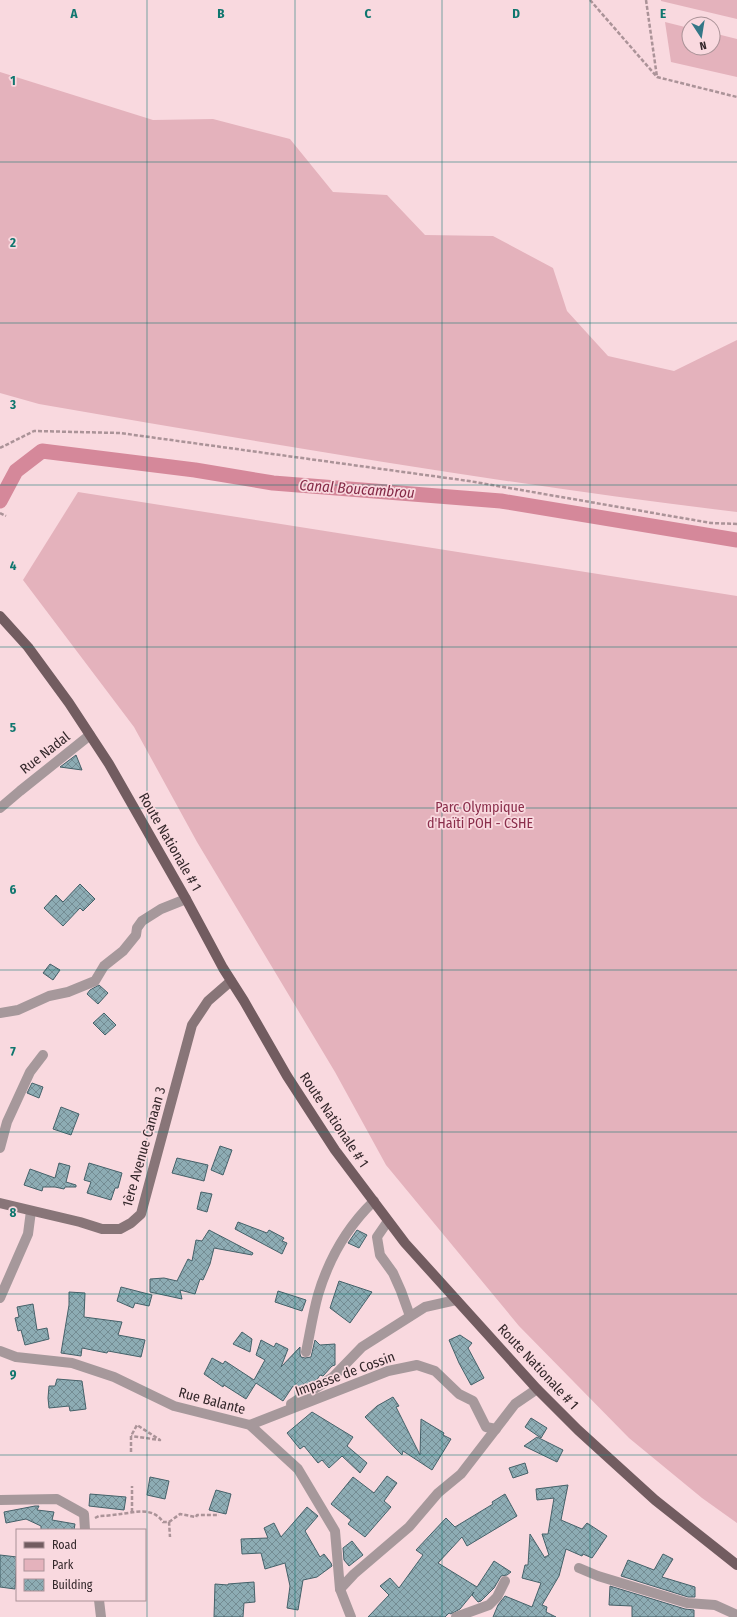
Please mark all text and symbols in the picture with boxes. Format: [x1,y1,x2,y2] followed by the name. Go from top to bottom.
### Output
[69,6,78,21] text: A
[217,6,225,21] text: B
[365,6,372,21] text: C
[512,6,520,21] text: D
[660,6,666,21] text: E
[681,16,721,56] north arrow
[698,38,708,52] text: N
[10,73,16,88] text: 1
[9,235,16,250] text: 2
[9,397,16,412] text: 3
[299,476,416,502] water label: Canal Boucambrou
[10,558,17,573] text: 4
[10,720,16,735] text: 5
[17,728,73,778] street label: Rue Nadal
[135,790,205,894] street label: Route Nationale # 1
[427,799,533,832] park label: Parc Olympique d'Haïti POH - CSHE
[10,882,17,897] text: 6
[10,1044,16,1059] text: 7
[296,1069,372,1171] street label: Route Nationale # 1
[119,1085,169,1209] street label: 1ère Avenue Canaan 3
[10,1205,17,1220] text: 8
[494,1321,582,1413] street label: Route Nationale # 1
[293,1348,397,1400] street label: Impasse de Cossin
[10,1367,17,1382] text: 9
[177,1384,247,1418] street label: Rue Balante
[16,1529,146,1601] legend
[52,1538,77,1552] text: Road
[52,1558,74,1572] text: Park
[52,1578,93,1592] text: Building

